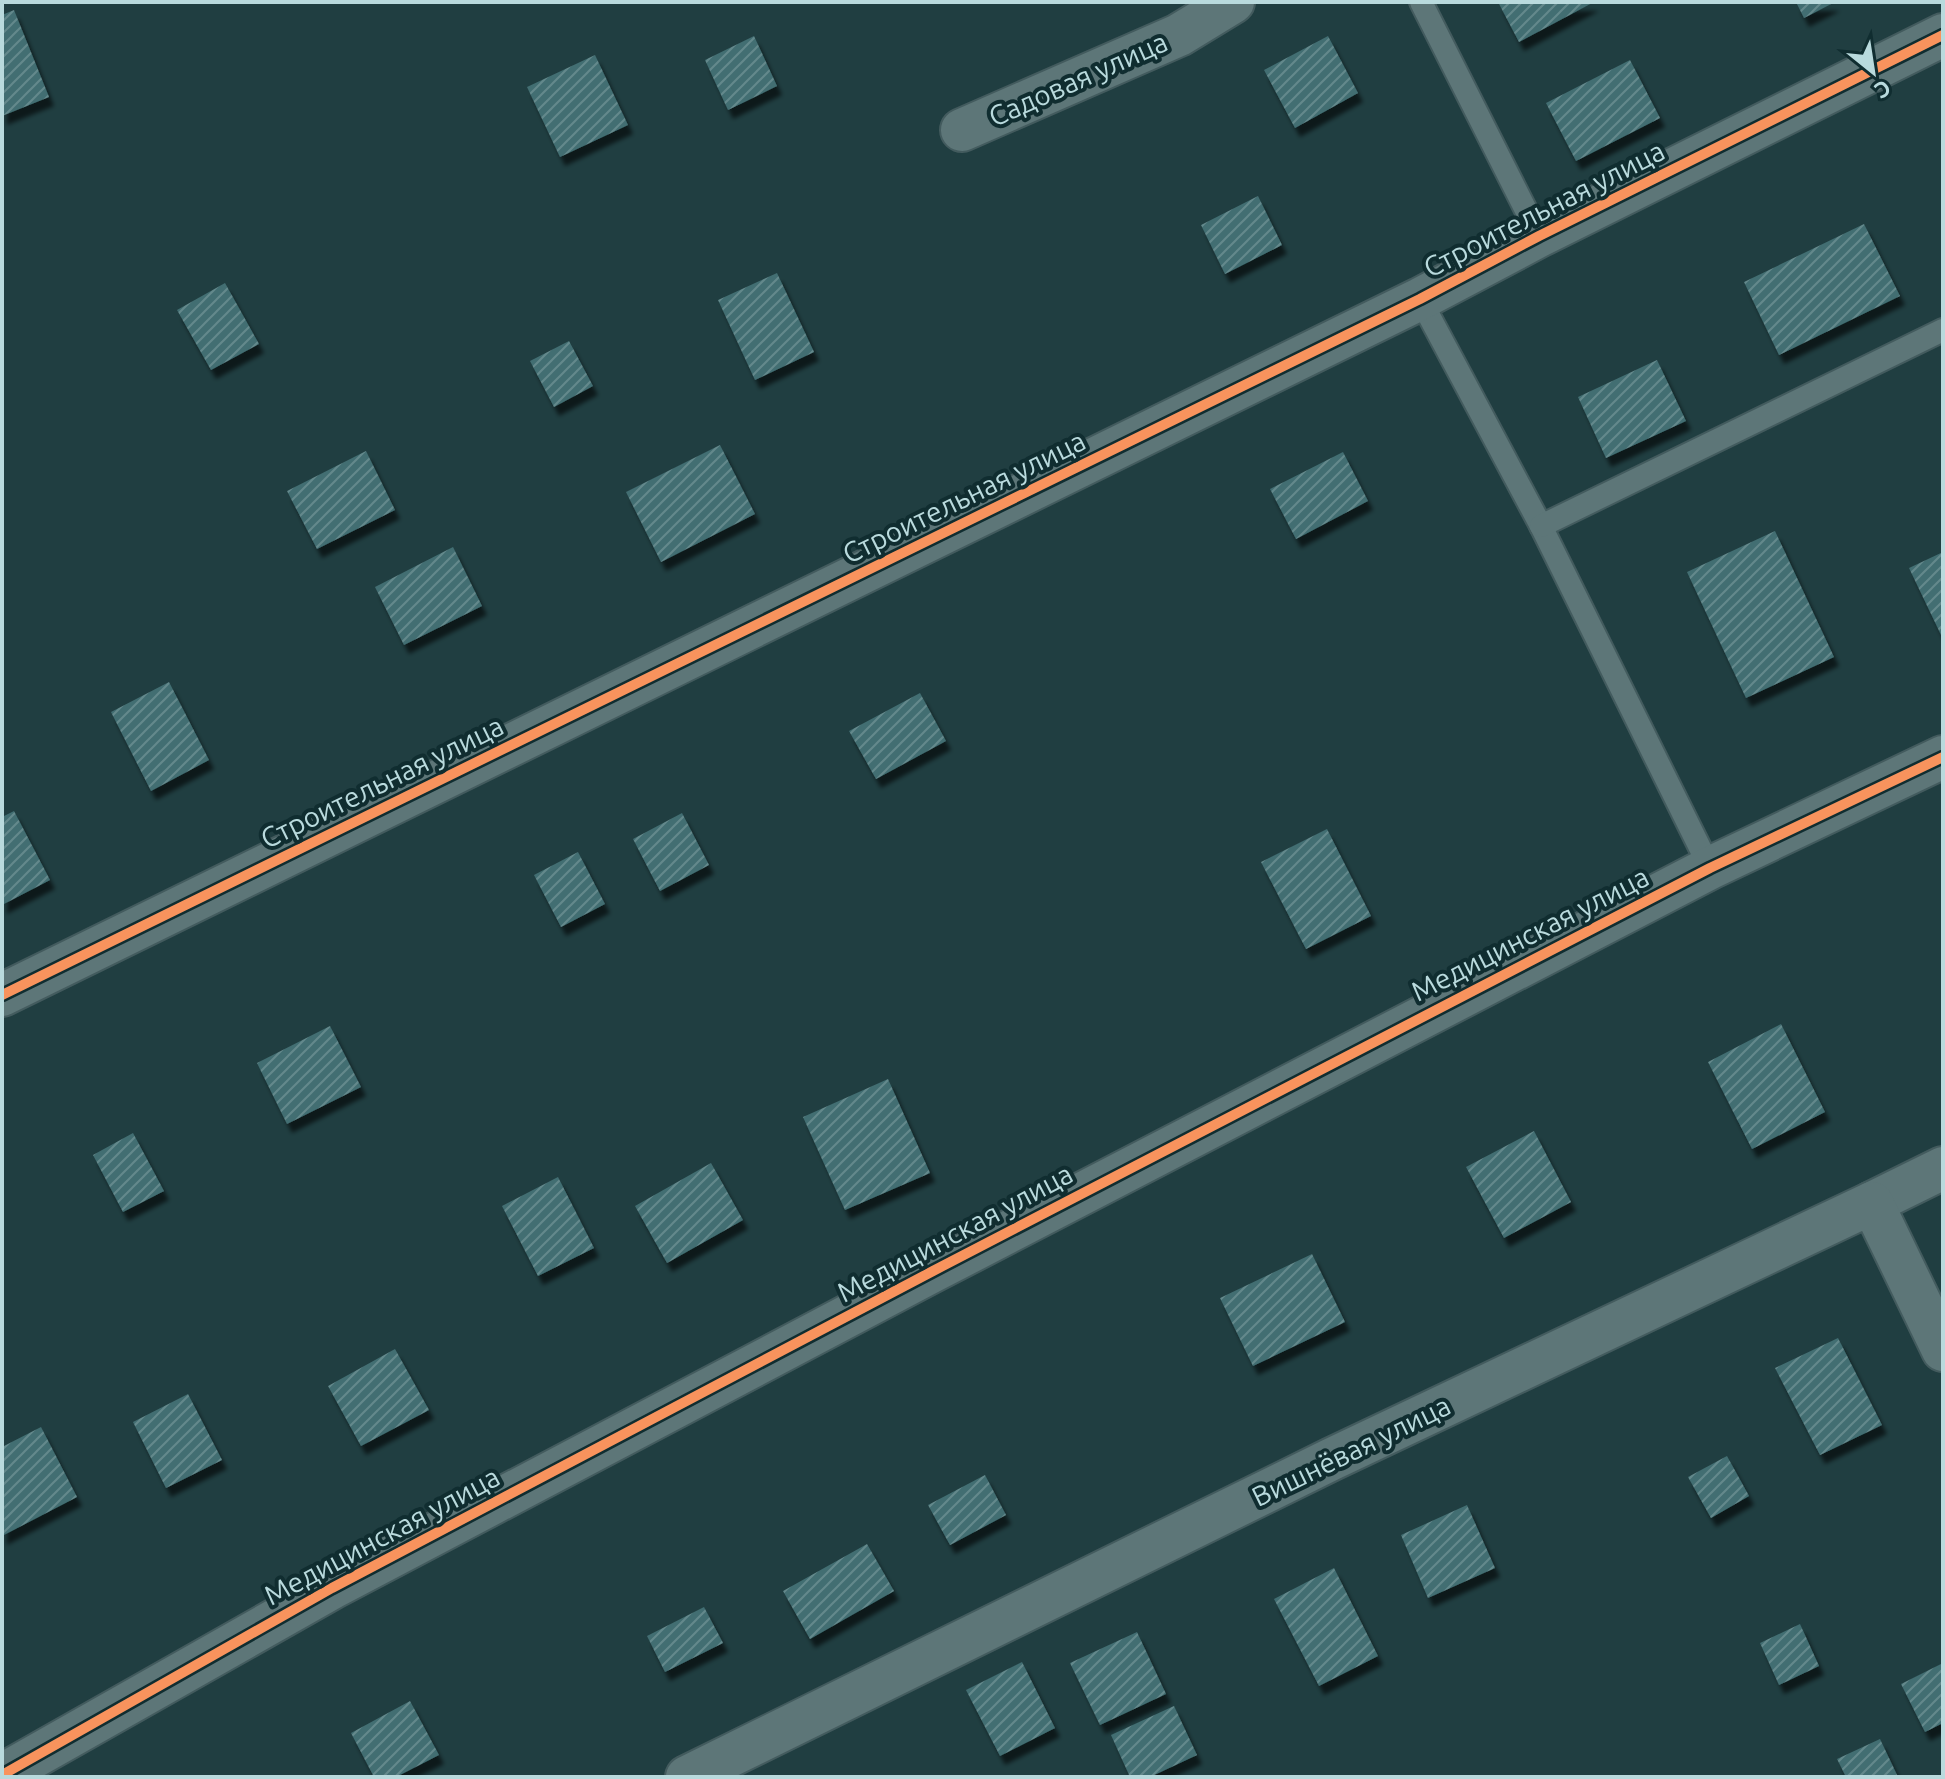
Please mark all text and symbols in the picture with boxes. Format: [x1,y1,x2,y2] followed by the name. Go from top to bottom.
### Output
[984,25,1172,132] street label: Садовая улица
[1833,32,1913,112] north arrow
[1871,75,1896,104] text: С
[1418,134,1669,283] street label: Строительная улица
[837,424,1090,569] street label: Строительная улица
[255,709,508,854] street label: Строительная улица
[1406,860,1653,1007] street label: Медицинская улица
[832,1157,1078,1308] street label: Медицинская улица
[1247,1389,1455,1512] street label: Вишнёвая улица
[259,1460,505,1611] street label: Медицинская улица

